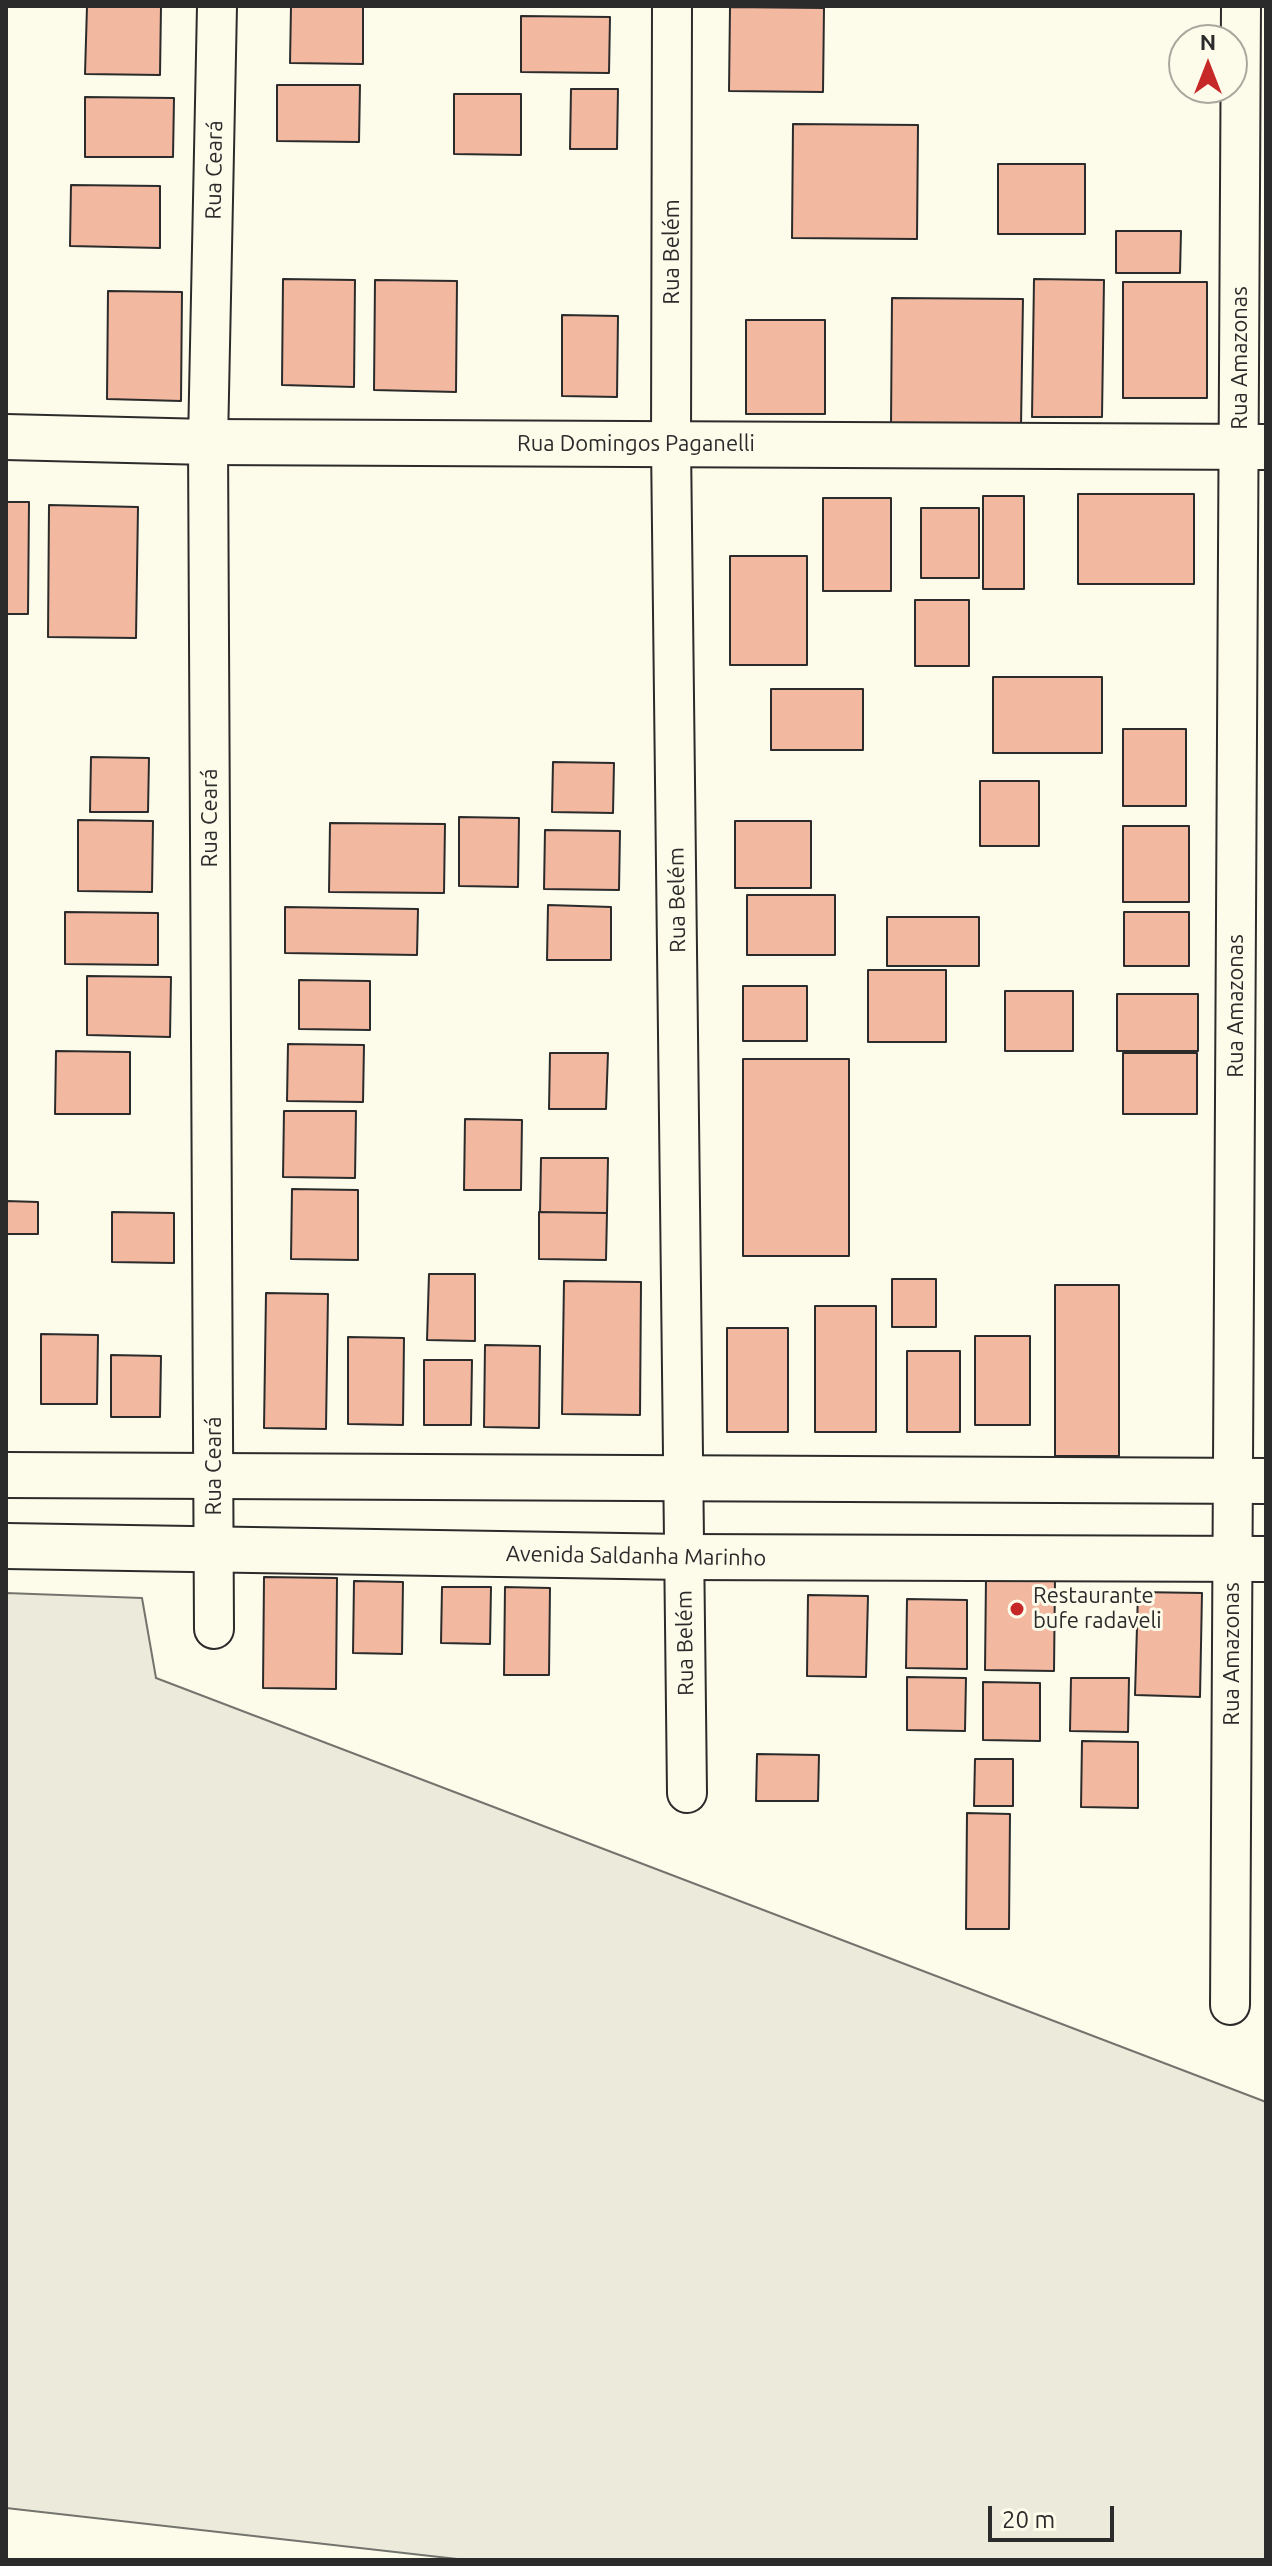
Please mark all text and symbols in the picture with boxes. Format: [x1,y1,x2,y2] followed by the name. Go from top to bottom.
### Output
[1168,24,1248,104] north arrow
[1200,29,1216,54] text: N
[200,120,228,220] street label: Rua Ceará
[659,199,685,305] street label: Rua Belém
[1227,286,1253,430] street label: Rua Amazonas
[517,431,755,457] street label: Rua Domingos Paganelli
[197,768,223,868] street label: Rua Ceará
[663,847,691,953] street label: Rua Belém
[1223,934,1249,1078] street label: Rua Amazonas
[201,1416,227,1516] street label: Rua Ceará
[506,1541,766,1571] street label: Avenida Saldanha Marinho
[1219,1582,1245,1726] street label: Rua Amazonas
[1033,1583,1162,1634] place label: Restaurante bufe radaveli
[671,1590,699,1696] street label: Rua Belém
[1008,1600,1026,1618] marker: Restaurante bufe radaveli
[992,2490,1118,2540] scale bar
[1002,2506,1055,2533] text: 20 m

